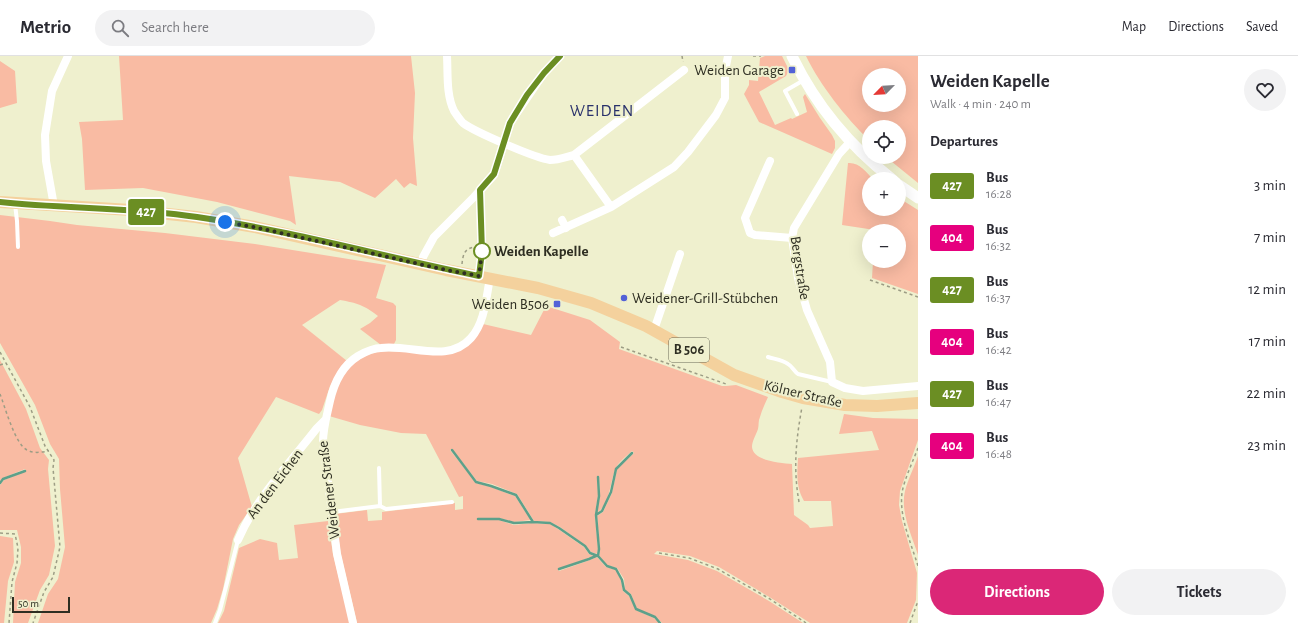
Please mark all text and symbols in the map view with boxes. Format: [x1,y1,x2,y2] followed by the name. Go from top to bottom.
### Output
[95,10,375,46] search box
[109,17,131,39] icon: search
[20,18,71,37] text: Metrio
[141,20,209,35] text: Search here
[1122,20,1146,34] text: Map
[1168,20,1224,34] text: Directions
[1246,20,1278,34] text: Saved
[694,63,784,78] place label: Weiden Garage
[787,65,797,75] marker: Weiden Garage
[862,68,906,112] north arrow
[862,68,906,268] map controls
[1244,69,1286,111] button: heart
[930,72,1050,91] text: Weiden Kapelle
[930,98,1031,111] text: Walk · 4 min · 240 m
[570,102,634,119] district label: WEIDEN
[862,120,906,164] button: locate
[930,134,998,149] text: Departures
[986,170,1008,185] text: Bus
[862,172,906,216] button: +
[1254,178,1286,193] text: 3 min
[942,179,962,193] text: 427
[986,188,1012,201] text: 16:28
[123,199,169,225] line badge: 427
[136,205,156,219] text: 427
[215,212,235,232] your location
[986,222,1008,237] text: Bus
[862,224,906,268] button: −
[1254,230,1286,245] text: 7 min
[941,231,963,245] text: 404
[788,235,812,301] street label: Bergstraße
[986,240,1011,253] text: 16:32
[473,242,491,260] marker: Weiden Kapelle
[494,244,589,259] place label: Weiden Kapelle
[986,274,1008,289] text: Bus
[1248,282,1286,297] text: 12 min
[942,283,962,297] text: 427
[632,291,778,306] place label: Weidener-Grill-Stübchen
[986,292,1010,305] text: 16:37
[619,293,629,303] marker: Weidener-Grill-Stübchen
[472,297,549,312] place label: Weiden B506
[552,299,562,309] marker: Weiden B506
[986,326,1008,341] text: Bus
[1249,334,1286,349] text: 17 min
[941,335,963,349] text: 404
[669,338,709,362] road number: B 506
[986,344,1012,357] text: 16:42
[763,378,844,410] street label: Kölner Straße
[986,378,1008,393] text: Bus
[1247,386,1286,401] text: 22 min
[942,387,962,401] text: 427
[986,396,1011,409] text: 16:47
[986,430,1008,445] text: Bus
[1247,438,1286,453] text: 23 min
[941,439,963,453] text: 404
[316,440,342,540] street label: Weidener Straße
[244,446,306,522] street label: An den Eichen
[986,448,1012,461] text: 16:48
[930,569,1104,615] button: Directions
[1112,569,1286,615] button: Tickets
[12,595,70,614] scale bar
[18,598,39,609] text: 50 m

